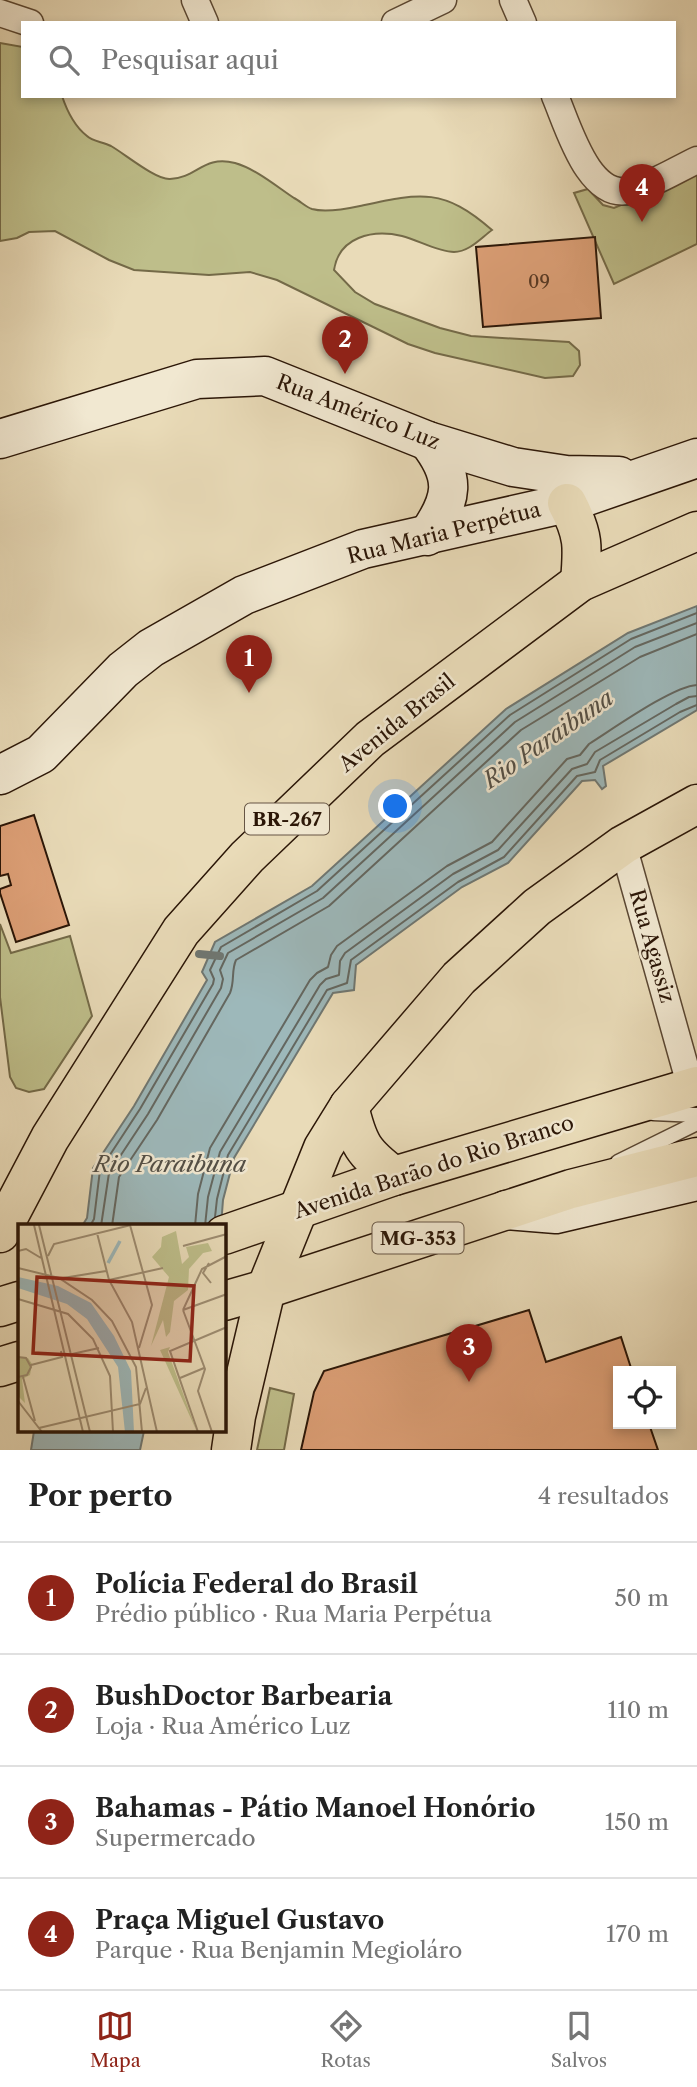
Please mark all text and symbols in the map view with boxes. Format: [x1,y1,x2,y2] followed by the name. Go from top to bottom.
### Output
[21,21,676,98] search box
[45,41,83,79] icon: search
[101,44,279,76] text: Pesquisar aqui
[619,164,665,222] pin: 4
[528,271,550,293] house number: 09
[322,316,368,374] pin: 2
[273,369,443,454] street label: Rua Américo Luz
[345,496,544,569] street label: Rua Maria Perpétua
[226,635,272,693] pin: 1
[333,668,460,778] street label: Avenida Brasil
[476,684,619,795] water label: Rio Paraibuna
[378,789,412,823] your location
[245,804,329,834] road number: BR-267
[624,886,681,1006] street label: Rua Agassiz
[290,1109,577,1224] street label: Avenida Barão do Rio Branco
[92,1150,247,1178] water label: Rio Paraibuna
[372,1222,464,1254] road number: MG-353
[18,1224,226,1433] inset map
[446,1324,492,1382] pin: 3
[613,1366,676,1429] map controls
[613,1366,676,1429] button: locate
[28,1477,173,1514] text: Por perto
[538,1482,669,1510] text: 4 resultados
[95,1568,418,1600] text: Polícia Federal do Brasil
[46,1584,56,1612] text: 1
[614,1584,669,1612] text: 50 m
[95,1600,492,1628] text: Prédio público · Rua Maria Perpétua
[95,1680,392,1712] text: BushDoctor Barbearia
[44,1696,58,1724] text: 2
[608,1696,669,1724] text: 110 m
[95,1712,351,1740] text: Loja · Rua Américo Luz
[95,1792,535,1824] text: Bahamas - Pátio Manoel Honório
[45,1808,58,1836] text: 3
[605,1808,669,1836] text: 150 m
[95,1824,256,1852] text: Supermercado
[95,1904,384,1936] text: Praça Miguel Gustavo
[44,1920,58,1948] text: 4
[606,1920,669,1948] text: 170 m
[95,1936,462,1964] text: Parque · Rua Benjamin Megioláro
[90,2007,141,2072] tab: Mapa
[320,2007,371,2072] tab: Rotas
[551,2007,607,2072] tab: Salvos

